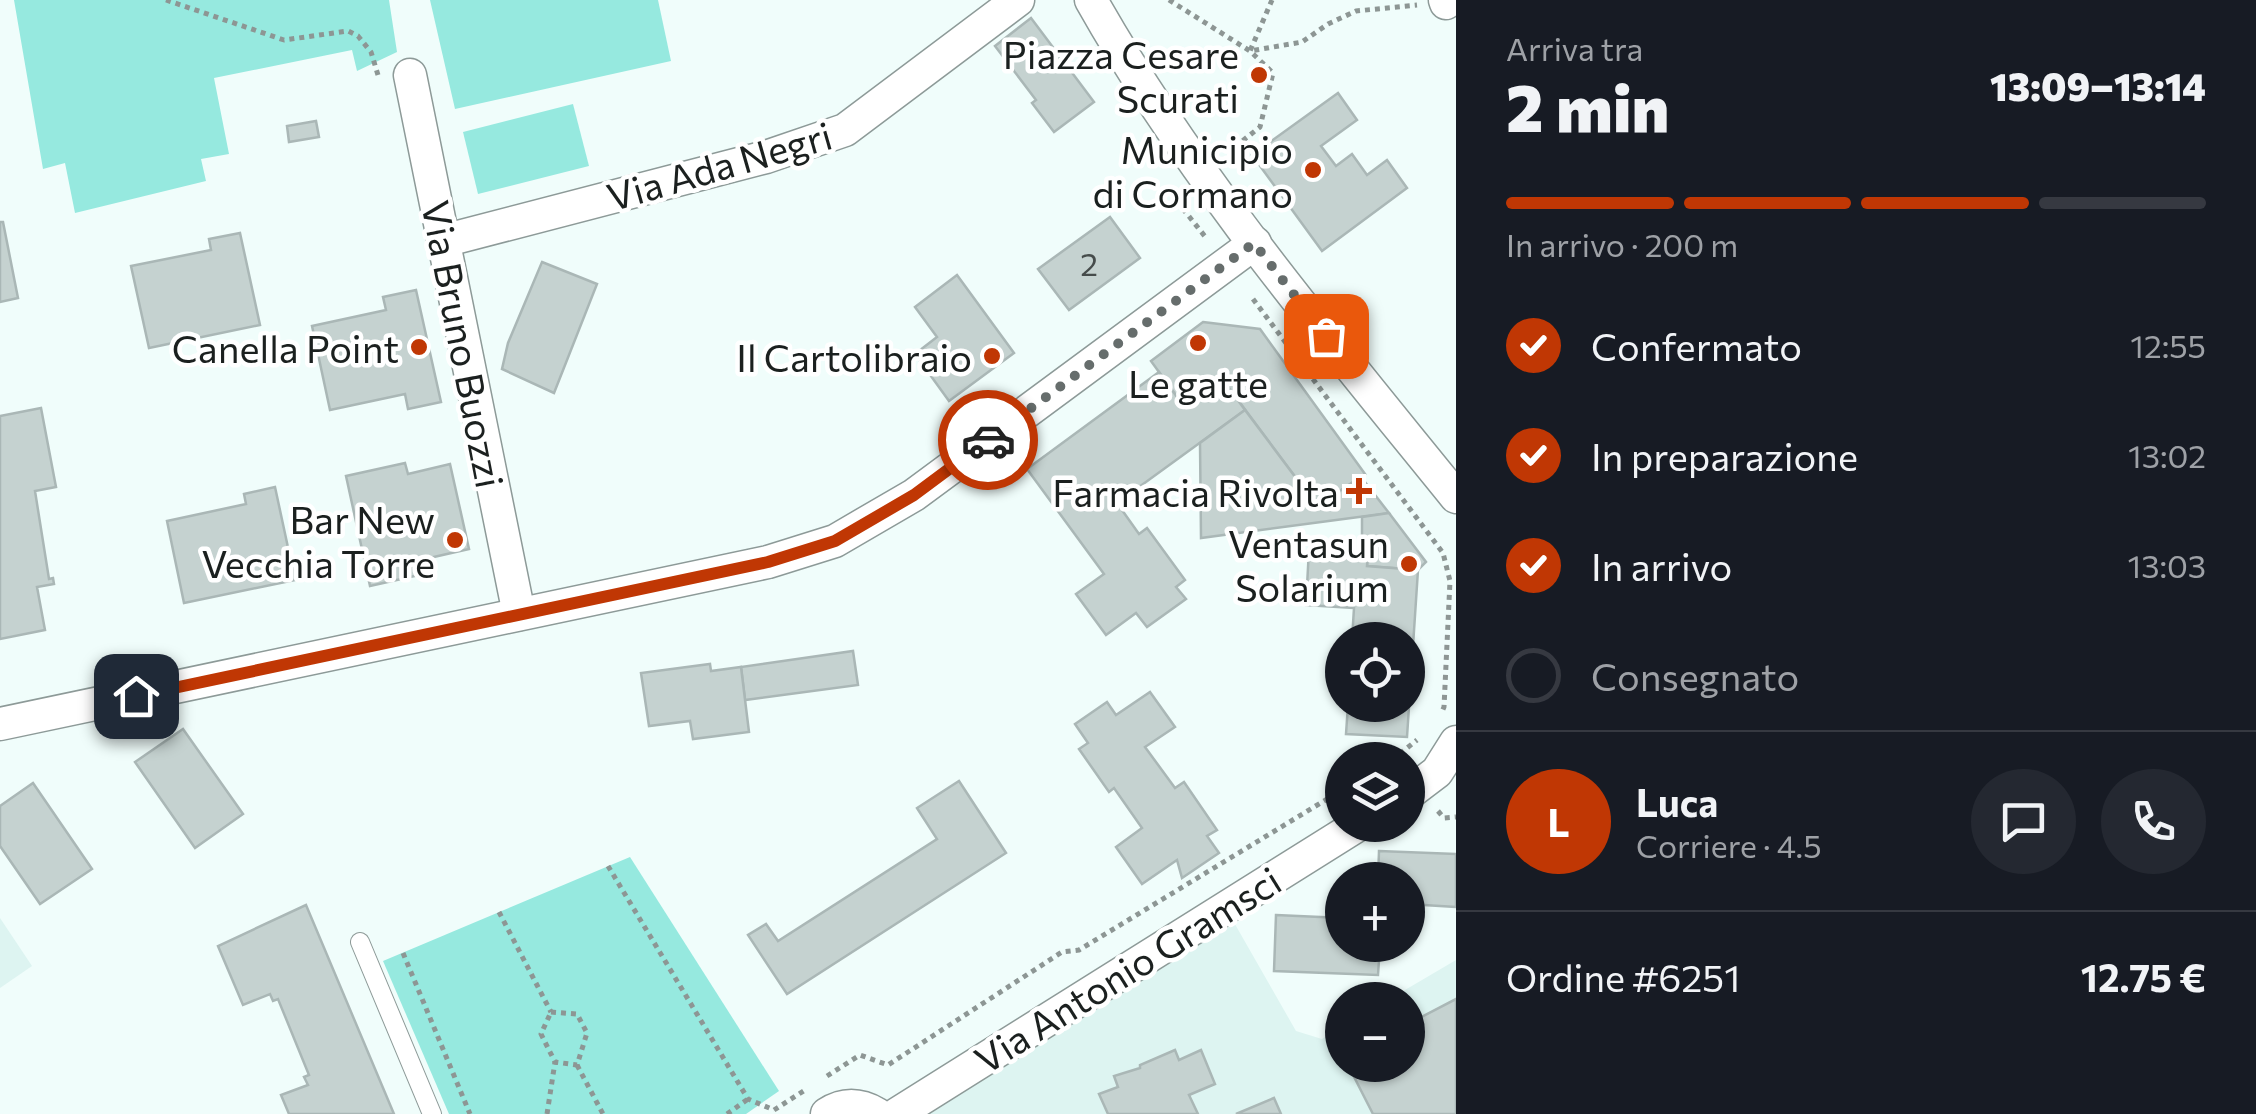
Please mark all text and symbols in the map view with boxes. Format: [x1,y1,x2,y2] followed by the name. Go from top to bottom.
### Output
[1506,28,1643,68] text: Arriva tra
[1003,30,1239,121] place label: Piazza Cesare Scurati
[1990,62,2206,109] text: 13:09–13:14
[1248,64,1270,86] marker: Piazza Cesare Scurati
[1506,66,1669,145] text: 2 min
[601,110,837,220] street label: Via Ada Negri
[1093,125,1293,216] place label: Municipio di Cormano
[1302,159,1324,181] marker: Municipio di Cormano
[413,196,515,492] street label: Via Bruno Buozzi
[1506,224,1738,264] text: In arrivo · 200 m
[1080,243,1098,283] house number: 2
[1284,294,1369,379] pin
[1299,309,1354,364] icon: bag
[1506,318,1561,373] icon: check
[1591,322,1802,369] text: Confermato
[172,324,399,371] place label: Canella Point
[2130,325,2206,365] text: 12:55
[1187,332,1209,354] marker: Le gatte
[736,333,972,380] place label: Il Cartolibraio
[408,336,430,358] marker: Canella Point
[981,345,1003,367] marker: Il Cartolibraio
[1128,359,1268,406] place label: Le gatte
[938,390,1038,490] courier
[961,413,1016,468] icon: car
[1506,428,1561,483] icon: check
[1591,432,1858,479] text: In preparazione
[2128,435,2206,475] text: 13:02
[1052,468,1339,515] place label: Farmacia Rivolta
[1348,480,1370,502] marker: Farmacia Rivolta
[201,495,435,586] place label: Bar New Vecchia Torre
[1228,519,1389,610] place label: Ventasun Solarium
[444,529,466,551] marker: Bar New Vecchia Torre
[1506,538,1561,593] icon: check
[1591,542,1732,589] text: In arrivo
[2127,545,2206,585] text: 13:03
[1398,553,1420,575] marker: Ventasun Solarium
[1325,622,1425,1082] map controls
[1325,622,1425,722] button: locate
[1591,652,1799,699] text: Consegnato
[94,654,179,739] pin
[109,669,164,724] icon: home
[1325,742,1425,842] button: layers
[1971,769,2076,874] button: chat
[2101,769,2206,874] button: phone
[1636,778,1718,825] text: Luca
[1547,798,1570,845] text: L
[1636,825,1822,865] text: Corriere · 4.5
[965,856,1289,1082] street label: Via Antonio Gramsci
[1325,862,1425,962] button: +
[1506,953,1740,1000] text: Ordine #6251
[2081,953,2206,1000] text: 12.75 €
[1325,982,1425,1082] button: −

